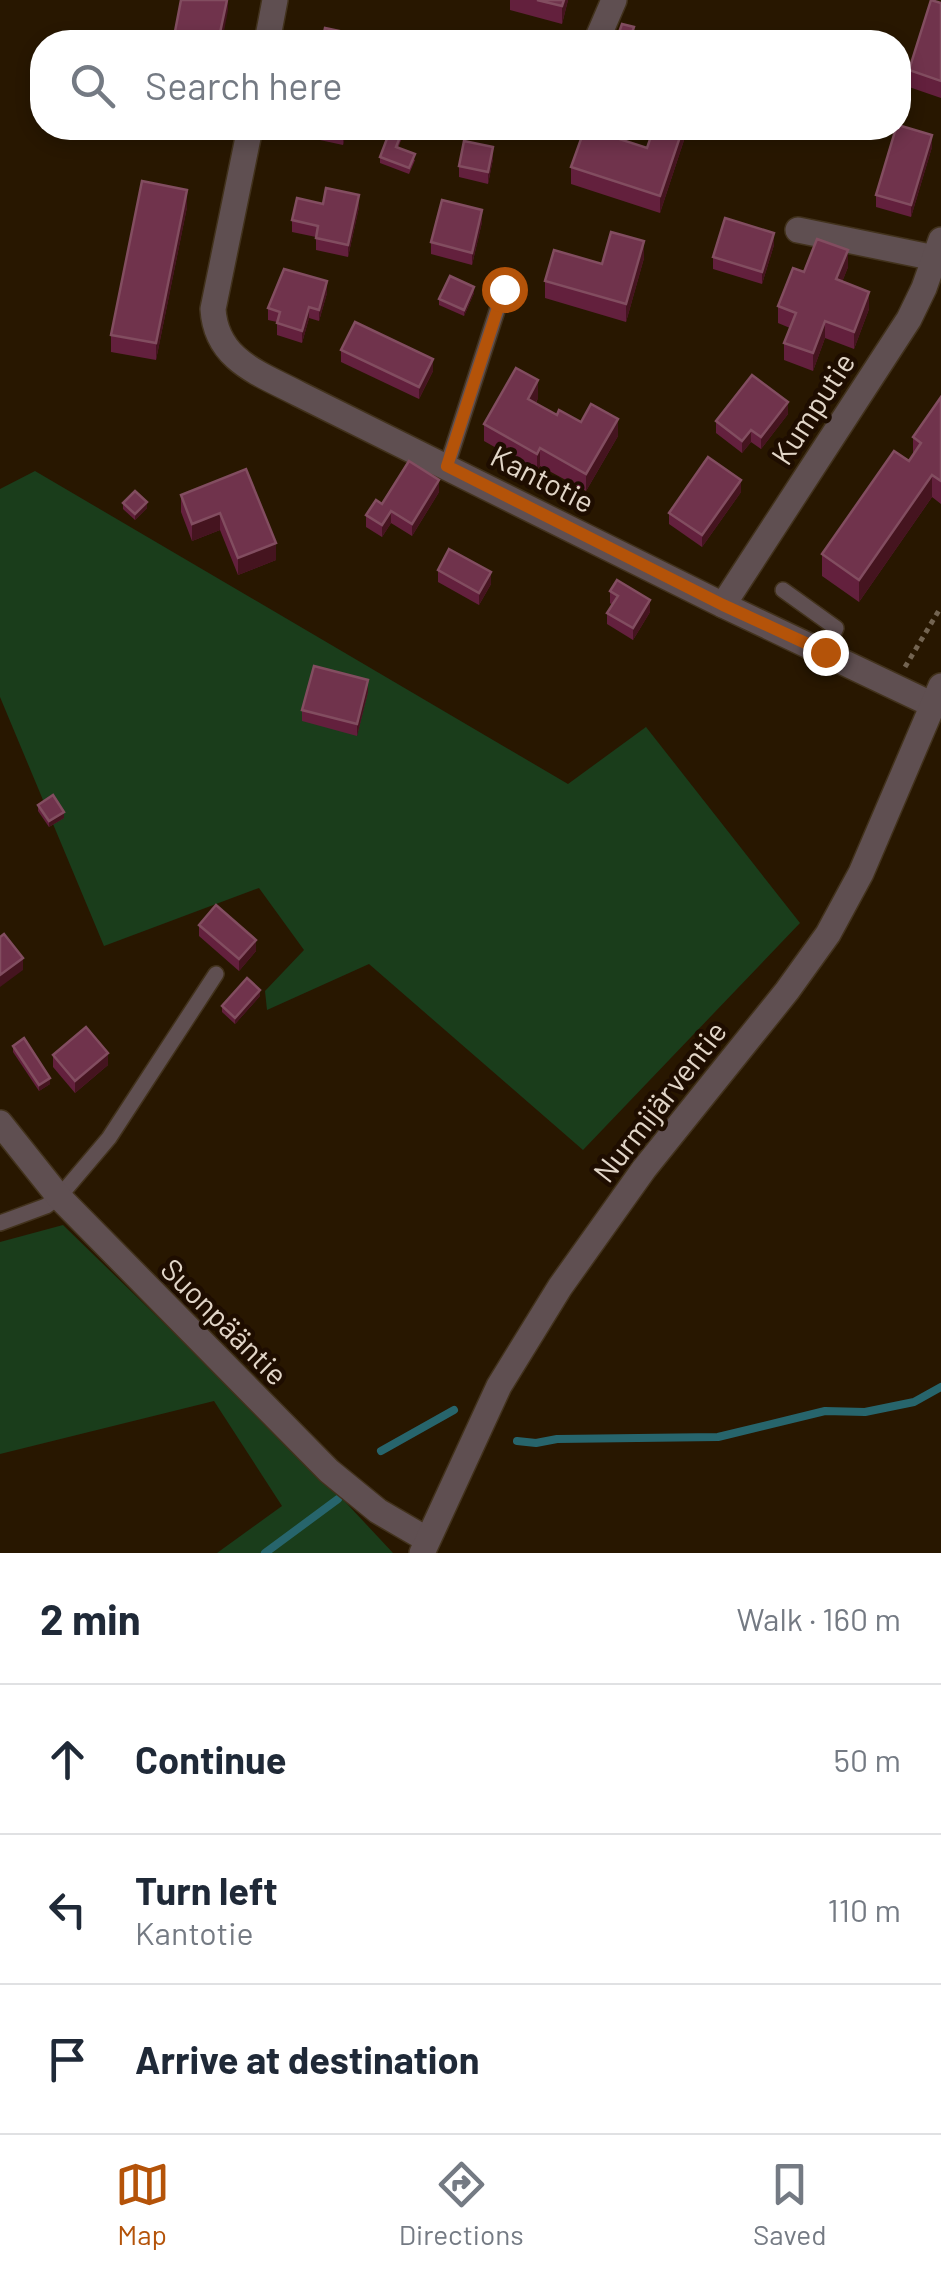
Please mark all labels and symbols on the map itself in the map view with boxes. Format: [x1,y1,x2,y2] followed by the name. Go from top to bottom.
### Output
[482,267,528,313] route start
[762,345,862,471] street label: Kumputie
[485,437,601,519] street label: Kantotie
[803,630,849,676] route end
[585,1013,733,1189] street label: Nurmijärventie
[154,1250,296,1392] street label: Suonpääntie

